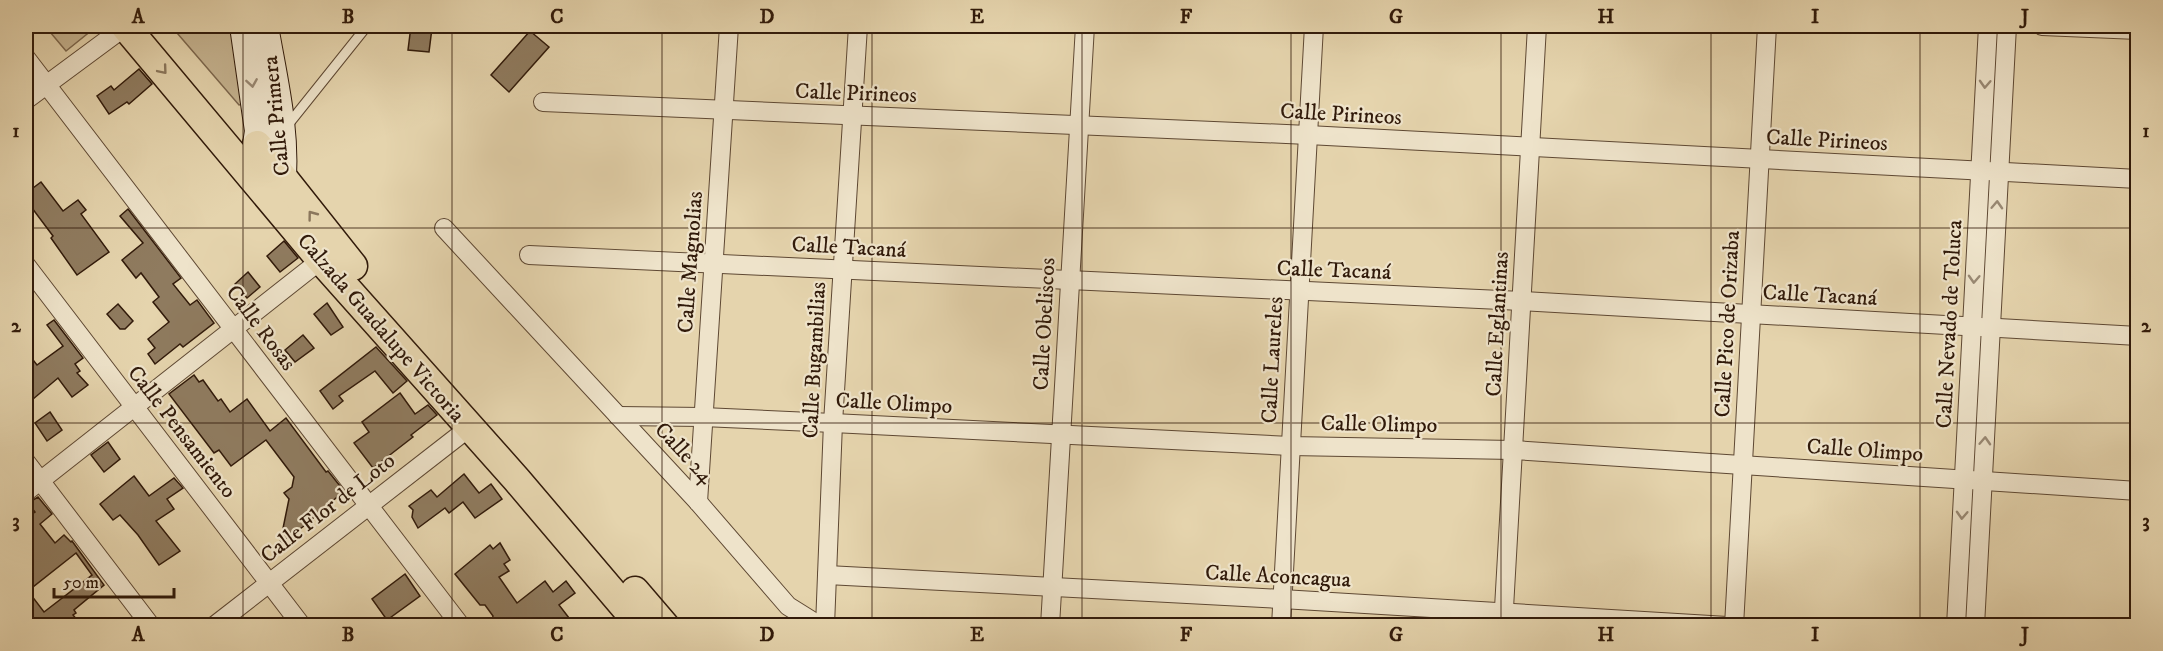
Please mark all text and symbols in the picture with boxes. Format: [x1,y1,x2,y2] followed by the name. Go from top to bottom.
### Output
[131,5,146,30] text: A
[342,5,354,30] text: B
[550,5,564,30] text: C
[760,5,775,30] text: D
[970,5,984,30] text: E
[1180,5,1193,30] text: F
[1389,5,1403,30] text: G
[1598,5,1615,30] text: H
[1811,5,1819,30] text: I
[2019,5,2029,30] text: J
[257,54,296,177] street label: Calle Primera
[155,63,166,74] one-way arrow
[795,78,917,109] street label: Calle Pirineos
[245,79,257,88] one-way arrow
[1978,79,1991,88] one-way arrow
[1279,98,1402,131] street label: Calle Pirineos
[12,119,20,144] text: 1
[2142,119,2150,144] text: 1
[1765,124,1888,157] street label: Calle Pirineos
[672,190,709,334] street label: Calle Magnolias
[1991,200,2004,209] one-way arrow
[308,211,319,222] one-way arrow
[1931,218,1968,429] street label: Calle Nevado de Toluca
[291,228,471,429] street label: Calzada Guadalupe Victoria
[1709,229,1746,418] street label: Calle Pico de Orizaba
[791,231,908,264] street label: Calle Tacaná
[1480,251,1515,397] street label: Calle Eglantinas
[1276,255,1392,286] street label: Calle Tacaná
[1028,257,1061,391] street label: Calle Obeliscos
[1968,274,1981,283] one-way arrow
[1762,279,1879,312] street label: Calle Tacaná
[220,280,302,376] street label: Calle Rosas
[797,281,832,439] street label: Calle Bugambilias
[1256,296,1289,424] street label: Calle Laureles
[11,314,22,339] text: 2
[2141,314,2152,339] text: 2
[122,360,242,504] street label: Calle Pensamiento
[835,387,953,420] street label: Calle Olimpo
[1320,410,1438,439] street label: Calle Olimpo
[649,417,720,490] street label: Calle 24
[1806,433,1924,468] street label: Calle Olimpo
[1979,437,1992,446] one-way arrow
[255,447,401,569] street label: Calle Flor de Loto
[12,509,20,534] text: 3
[2142,509,2150,534] text: 3
[1955,511,1968,520] one-way arrow
[1204,559,1352,594] street label: Calle Aconcagua
[54,561,174,599] scale bar
[63,572,99,594] text: 50 m
[131,623,146,648] text: A
[342,623,354,648] text: B
[550,623,564,648] text: C
[760,623,775,648] text: D
[970,623,984,648] text: E
[1180,623,1193,648] text: F
[1389,623,1403,648] text: G
[1598,623,1615,648] text: H
[1811,623,1819,648] text: I
[2019,623,2029,648] text: J

